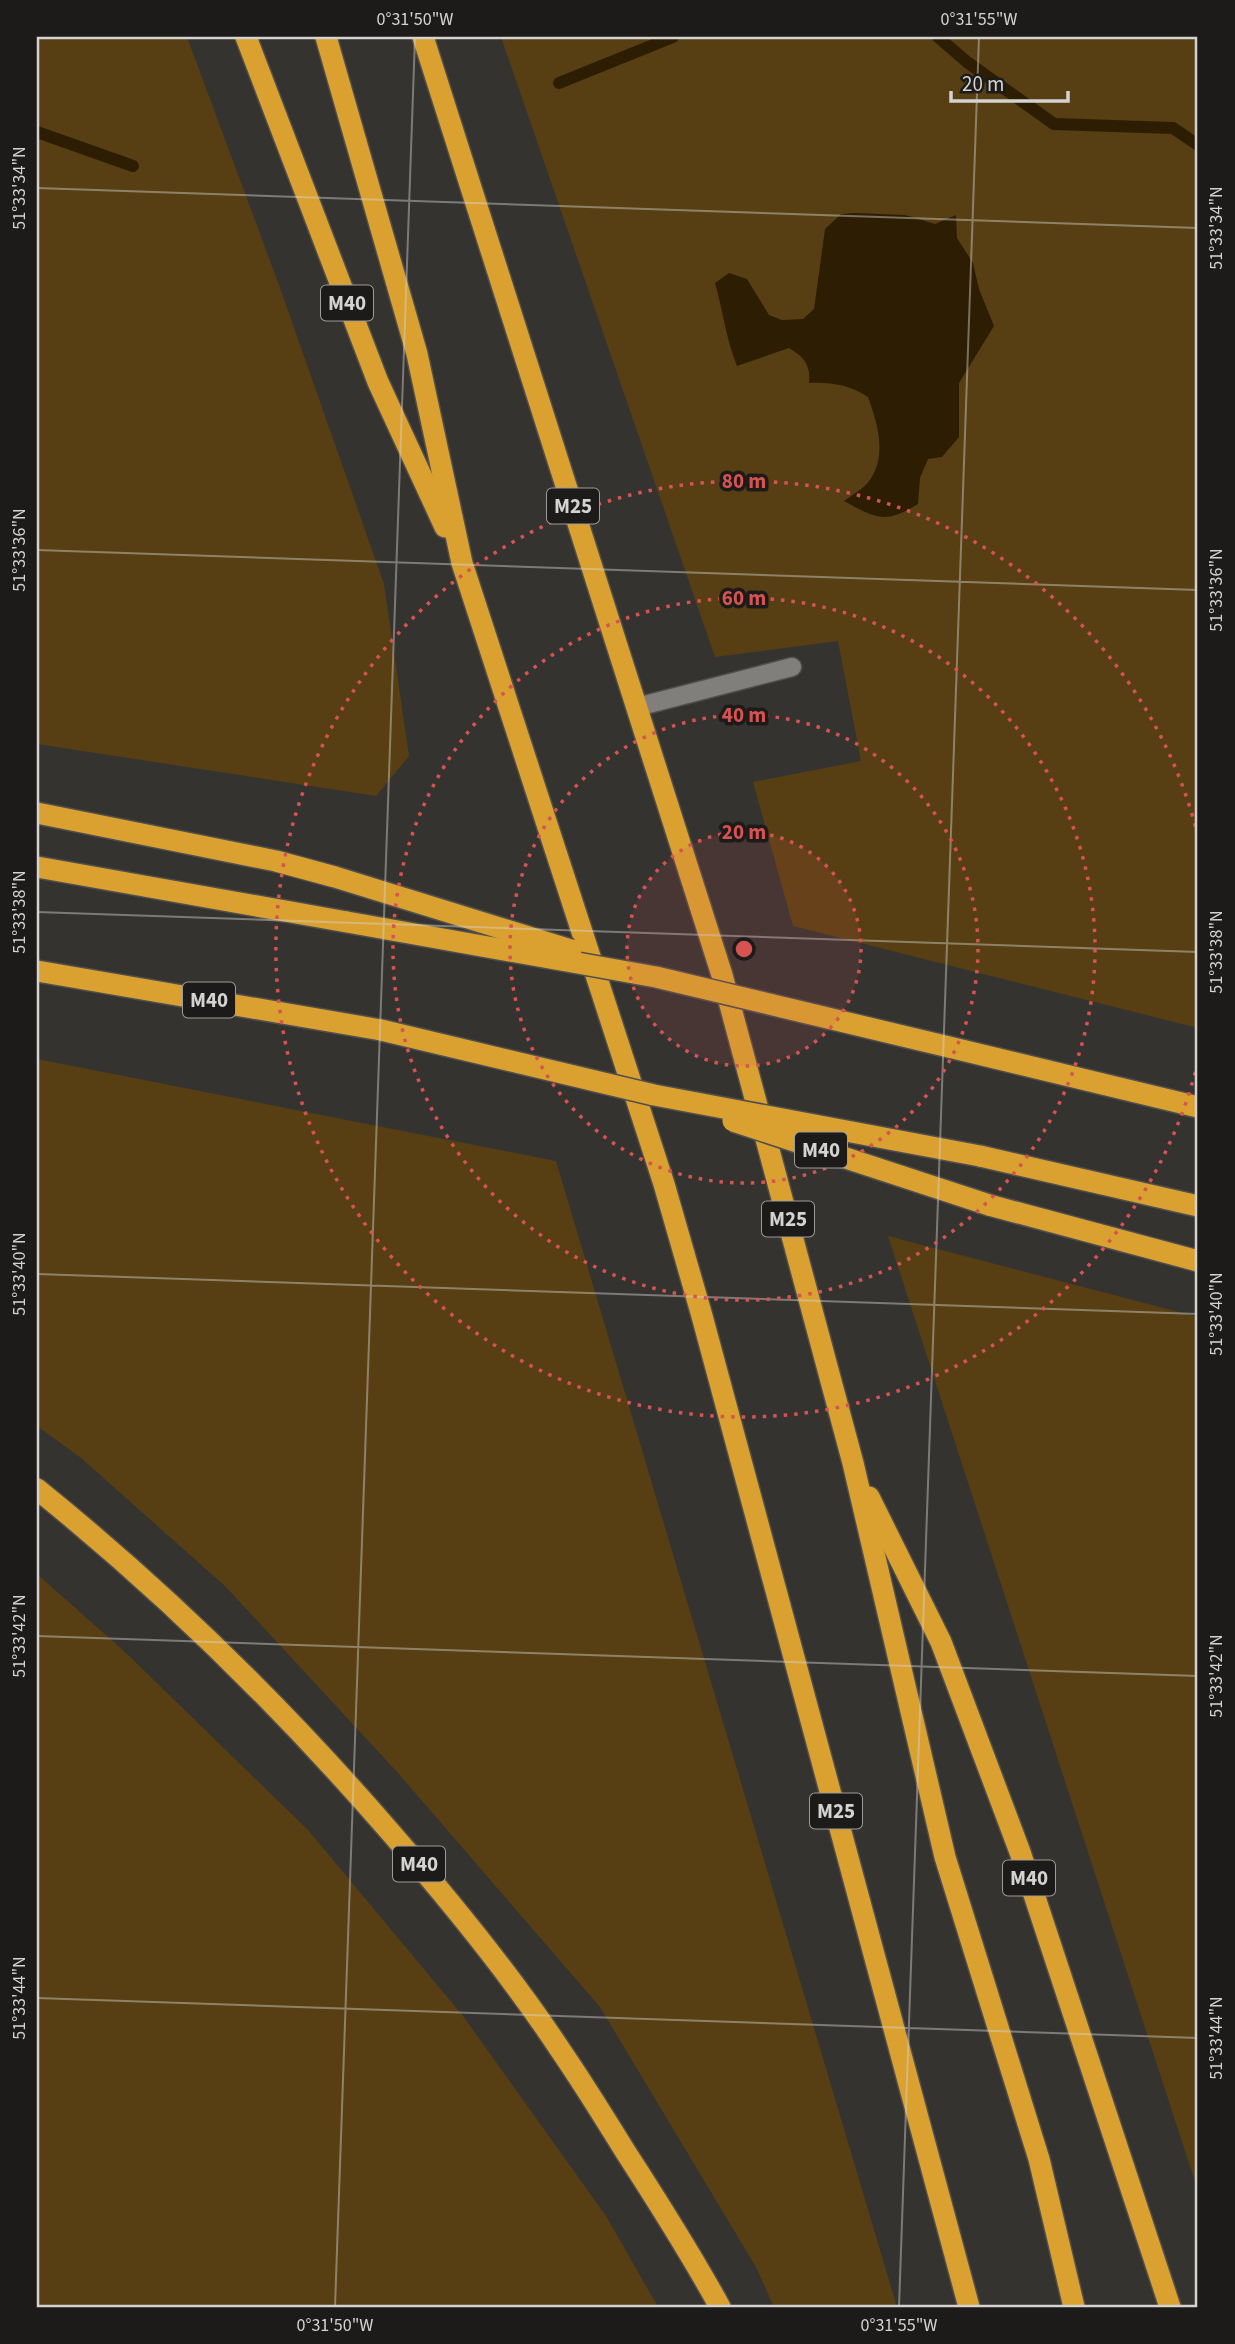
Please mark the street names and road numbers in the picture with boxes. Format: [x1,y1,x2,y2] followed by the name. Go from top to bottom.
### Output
[321,286,373,320] road number: M40
[547,489,599,524] road number: M25
[183,982,235,1018] road number: M40
[795,1132,847,1168] road number: M40
[762,1202,814,1236] road number: M25
[810,1794,862,1828] road number: M25
[393,1846,445,1882] road number: M40
[1003,1860,1055,1896] road number: M40

